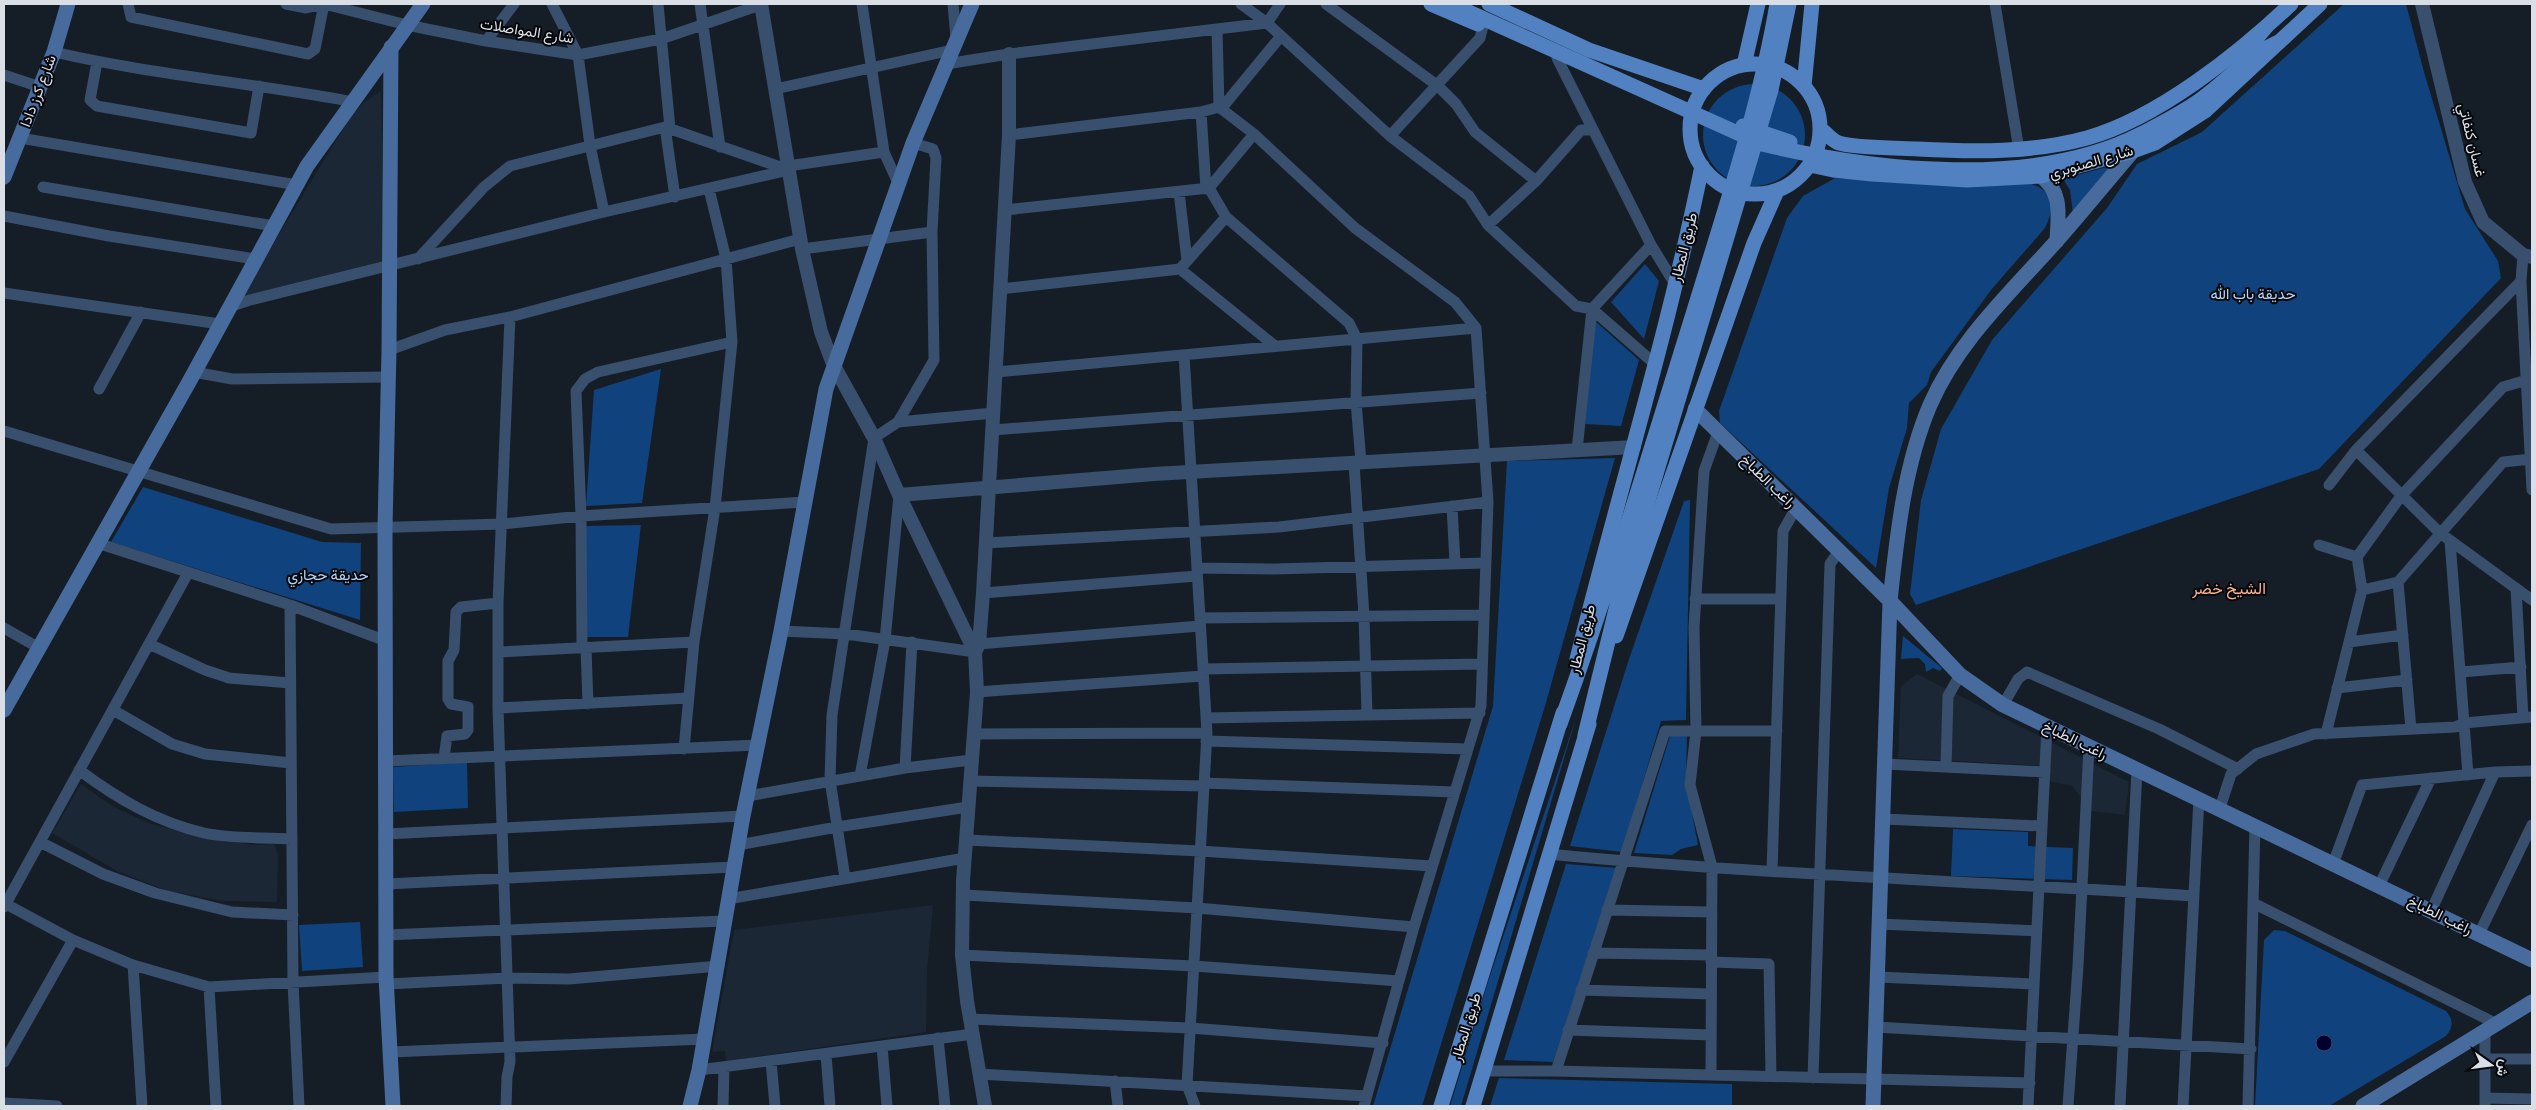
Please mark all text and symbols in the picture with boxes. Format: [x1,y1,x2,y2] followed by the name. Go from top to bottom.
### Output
[478,15,575,49] street label: شارع المواصلات
[16,52,62,130] street label: شارع كرز دادا
[2450,101,2490,180] street label: غسان كنفاتي
[2047,141,2136,186] street label: شارع الصنوبري
[1666,210,1702,285] street label: طريق المطار
[2211,285,2295,303] park label: حديقة باب الله
[1735,450,1799,513] street label: راغب الطباخ
[287,566,369,588] park label: حديقة حجازي
[2191,579,2266,600] district label: الشيخ خضر
[1564,602,1600,677] street label: طريق المطار
[2039,717,2110,765] street label: راغب الطباخ
[2404,892,2475,940] street label: راغب الطباخ
[1447,990,1486,1065] street label: طريق المطار
[2466,1040,2516,1090] north arrow
[2493,1058,2513,1078] text: ش

